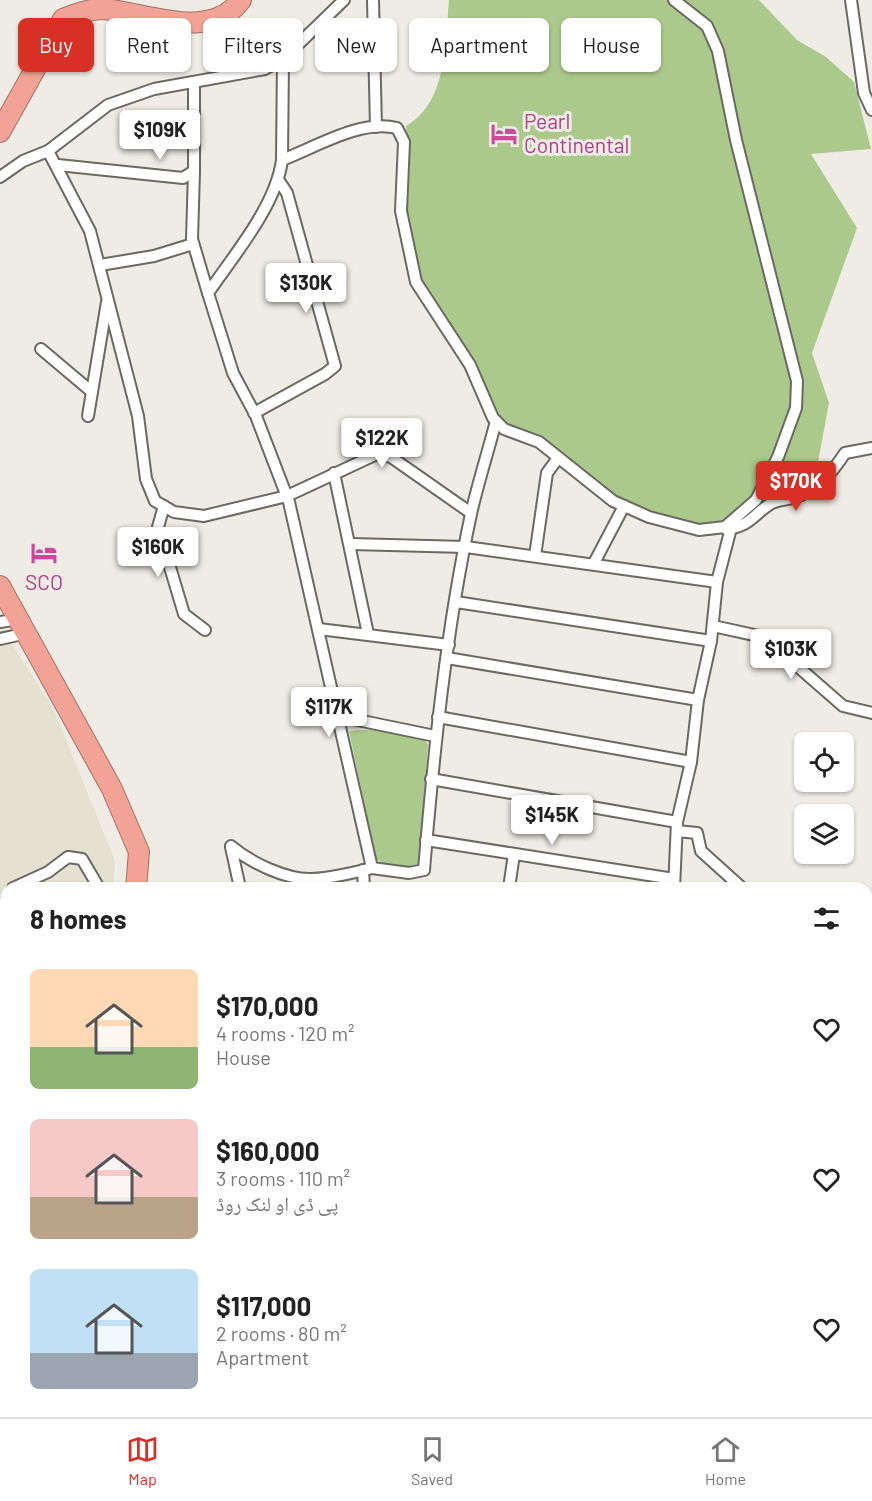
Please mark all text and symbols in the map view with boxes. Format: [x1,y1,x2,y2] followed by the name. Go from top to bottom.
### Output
[18,18,94,72] chip: Buy
[106,18,191,72] chip: Rent
[203,18,303,72] chip: Filters
[315,18,397,72] chip: New
[409,18,549,72] chip: Apartment
[561,18,661,72] chip: House
[524,108,629,157] place label: Pearl Continental
[118,110,202,161] pin: $109K
[133,117,187,141] text: $109K
[489,119,519,149] hotel icon: Pearl Continental
[264,263,348,314] pin: $130K
[279,270,333,294] text: $130K
[340,418,424,469] pin: $122K
[355,425,409,449] text: $122K
[754,461,838,512] pin: $170K
[770,468,822,492] text: $170K
[116,527,200,578] pin: $160K
[131,534,185,558] text: $160K
[29,538,59,568] hotel icon: SCO
[25,569,63,594] place label: SCO
[749,629,833,680] pin: $103K
[764,636,818,660] text: $103K
[287,687,371,738] pin: $117K
[305,694,353,718] text: $117K
[794,732,854,864] map controls
[794,732,854,792] button: locate
[510,795,594,846] pin: $145K
[525,802,579,826] text: $145K
[794,804,854,864] button: layers
[810,902,843,935] icon: filters
[30,903,127,934] text: 8 homes
[216,990,318,1021] text: $170,000
[78,993,150,1065] icon: home
[810,1013,843,1046] icon: heart
[216,1021,354,1045] text: 4 rooms · 120 m²
[216,1045,271,1069] text: House
[216,1135,320,1166] text: $160,000
[78,1143,150,1215] icon: home
[810,1163,843,1196] icon: heart
[216,1166,350,1190] text: 3 rooms · 110 m²
[216,1191,338,1215] text: پی ڈی او لنک روڈ
[216,1290,311,1321] text: $117,000
[78,1293,150,1365] icon: home
[810,1313,843,1346] icon: heart
[216,1321,347,1345] text: 2 rooms · 80 m²
[216,1345,309,1369] text: Apartment
[126,1433,159,1488] tab: Map
[411,1433,453,1488] tab: Saved
[705,1433,746,1488] tab: Home

